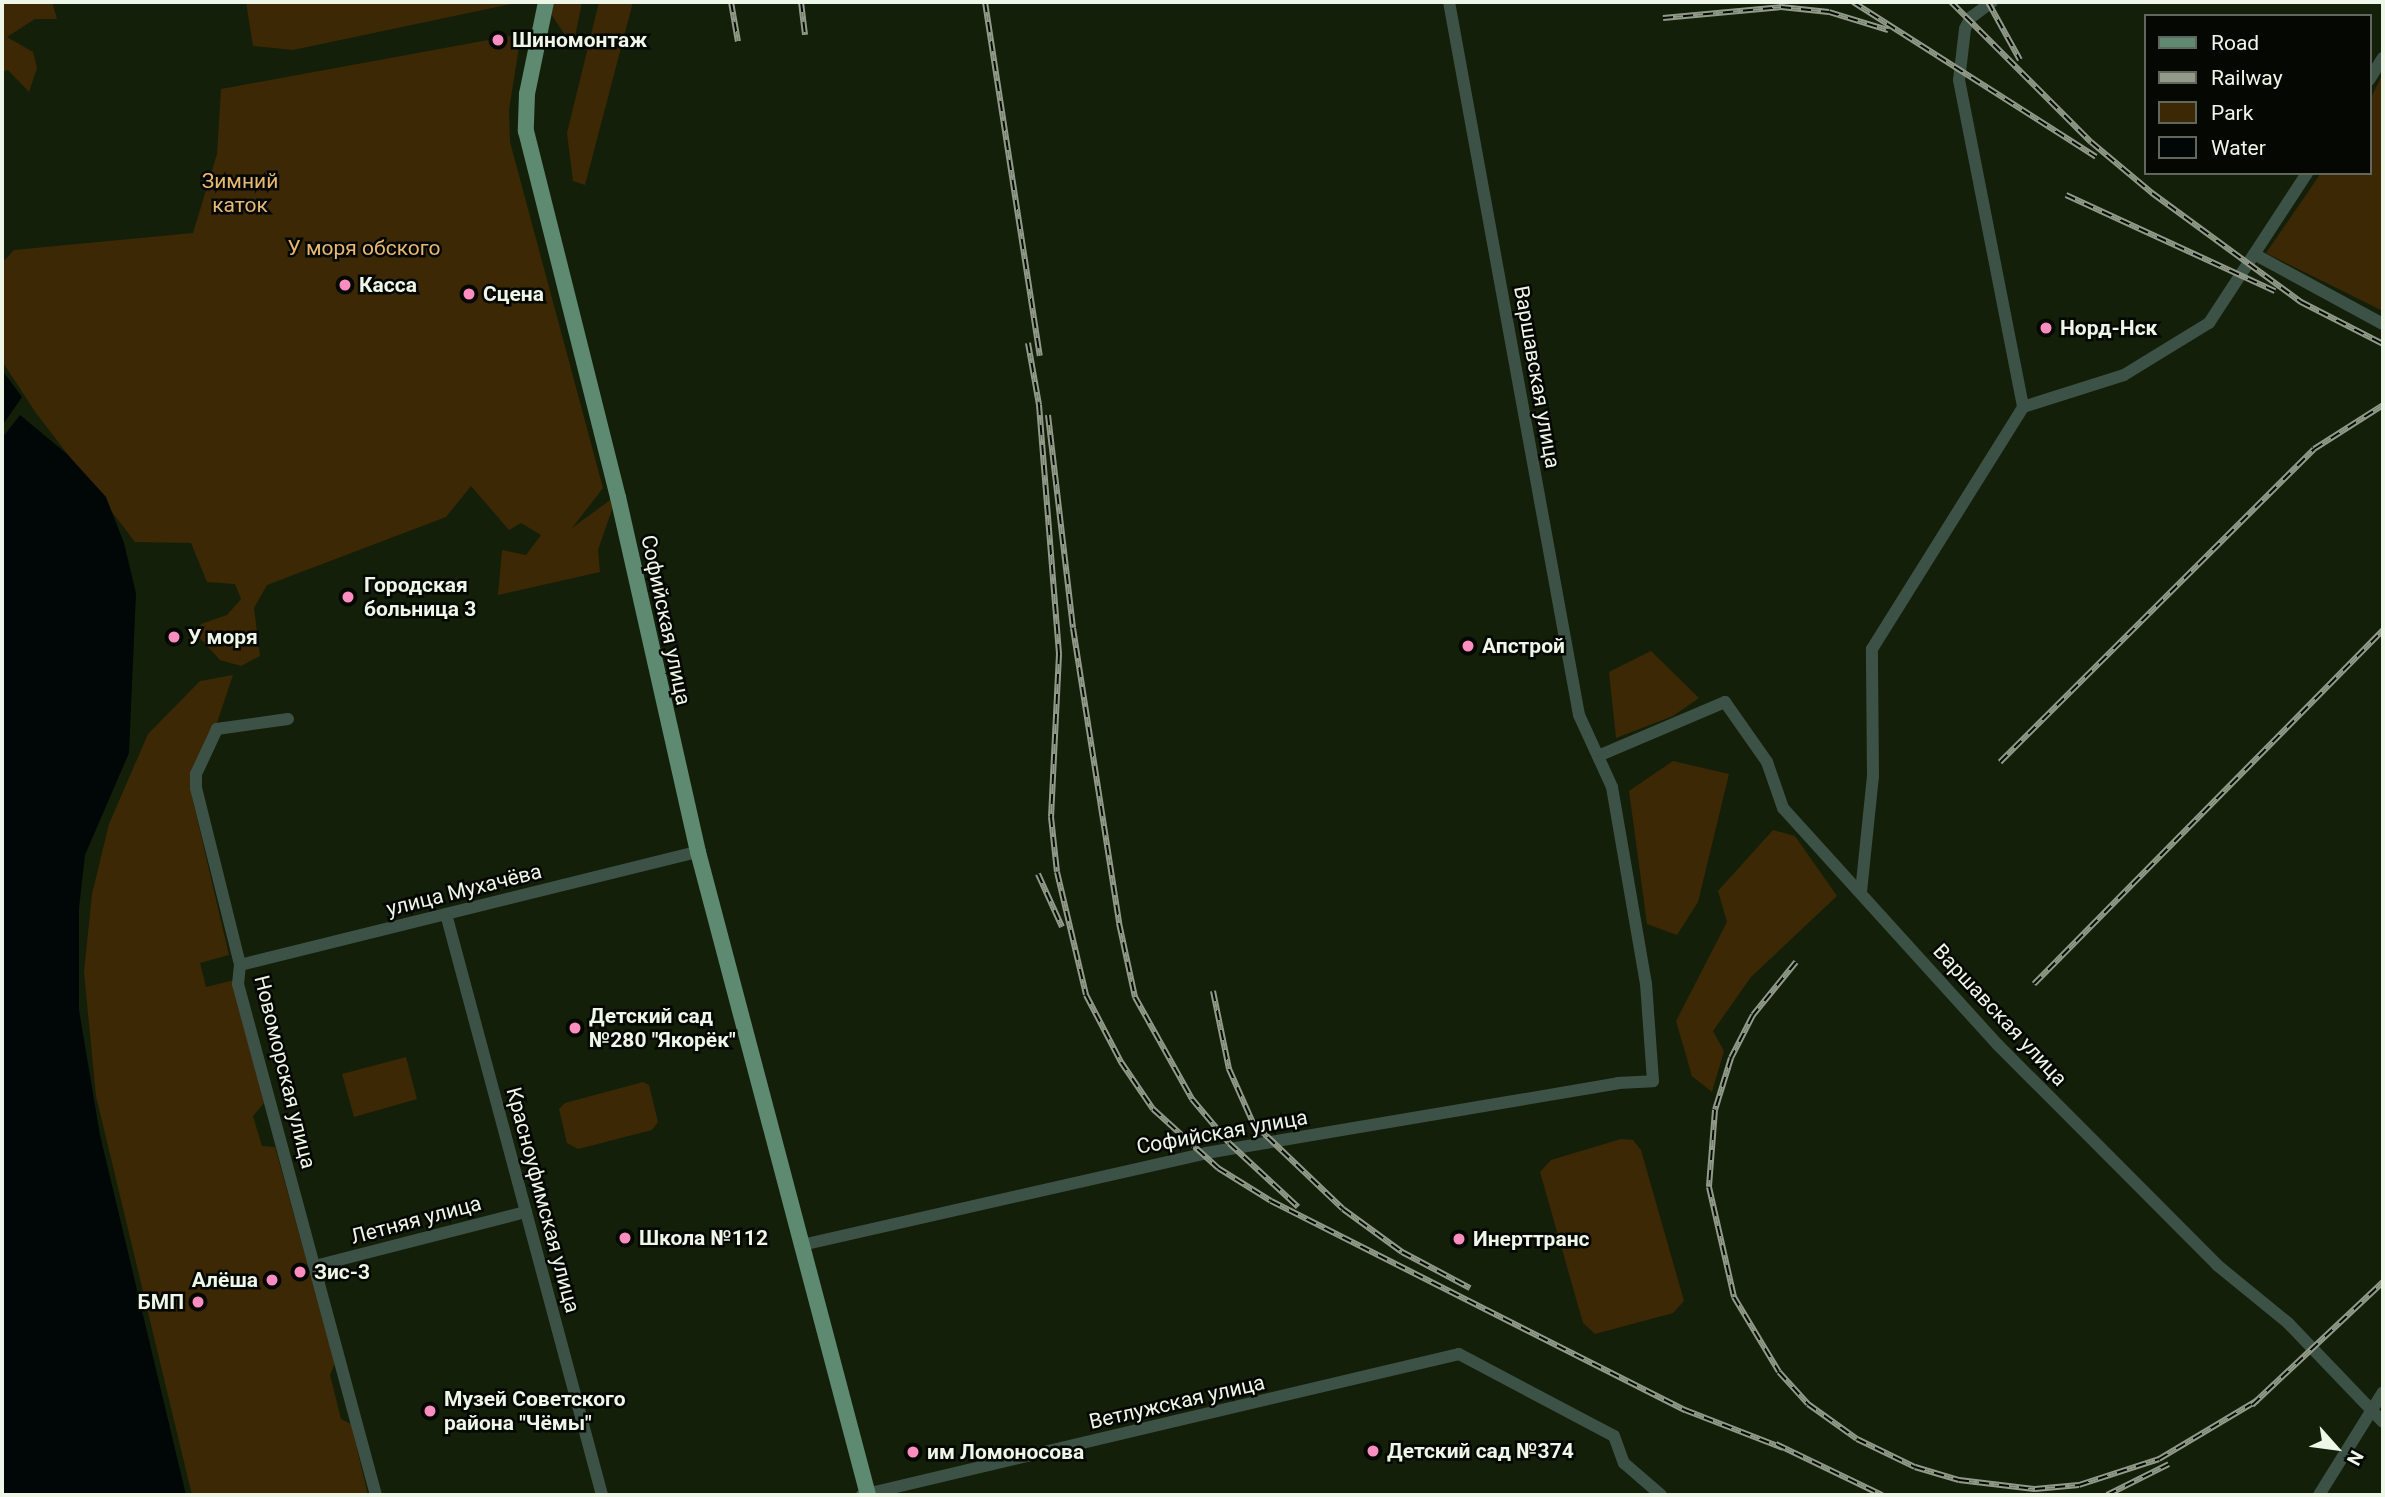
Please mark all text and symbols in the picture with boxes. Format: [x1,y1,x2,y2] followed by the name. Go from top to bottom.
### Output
[2144,14,2371,175] legend
[512,27,647,53] place label: Шиномонтаж
[2211,31,2259,55] text: Road
[490,32,506,48] marker: Шиномонтаж
[2211,66,2283,90] text: Railway
[2211,101,2253,125] text: Park
[2211,136,2266,160] text: Water
[202,168,278,218] park label: Зимний каток
[288,235,440,261] park label: У моря обского
[359,272,417,298] place label: Касса
[337,277,353,293] marker: Касса
[483,281,544,307] place label: Сцена
[1509,284,1565,470] street label: Варшавская улица
[461,286,477,302] marker: Сцена
[2060,315,2157,341] place label: Норд-Нск
[2038,320,2054,336] marker: Норд-Нск
[636,533,696,707] street label: Софийская улица
[364,572,476,622] place label: Городская больница 3
[338,587,358,607] marker: Городская больница 3
[188,624,258,650] place label: У моря
[166,629,182,645] marker: У моря
[1482,633,1565,659] place label: Апстрой
[1460,638,1476,654] marker: Апстрой
[384,859,544,921] street label: улица Мухачёва
[1928,939,2072,1091] street label: Варшавская улица
[249,973,321,1171] street label: Новоморская улица
[589,1003,736,1053] place label: Детский сад №280 "Якорёк"
[567,1020,583,1036] marker: Детский сад №280 "Якорёк"
[501,1085,585,1315] street label: Красноуфимская улица
[1134,1105,1310,1159] street label: Софийская улица
[348,1190,484,1250] street label: Летняя улица
[639,1225,768,1251] place label: Школа №112
[1473,1226,1589,1252] place label: Инерттранс
[617,1230,633,1246] marker: Школа №112
[1451,1231,1467,1247] marker: Инерттранс
[314,1259,370,1285] place label: Зис-3
[292,1264,308,1280] marker: Зис-3
[192,1267,258,1293] place label: Алёша
[264,1272,280,1288] marker: Алёша
[138,1289,184,1315] place label: БМП
[190,1294,206,1310] marker: БМП
[1087,1370,1267,1434] street label: Ветлужская улица
[444,1386,625,1436] place label: Музей Советского района "Чёмы"
[422,1403,438,1419] marker: Музей Советского района "Чёмы"
[2301,1413,2371,1483] north arrow
[1387,1438,1574,1464] place label: Детский сад №374
[927,1439,1084,1465] place label: им Ломоносова
[1365,1443,1381,1459] marker: Детский сад №374
[905,1444,921,1460] marker: им Ломоносова
[2342,1447,2368,1469] text: N

